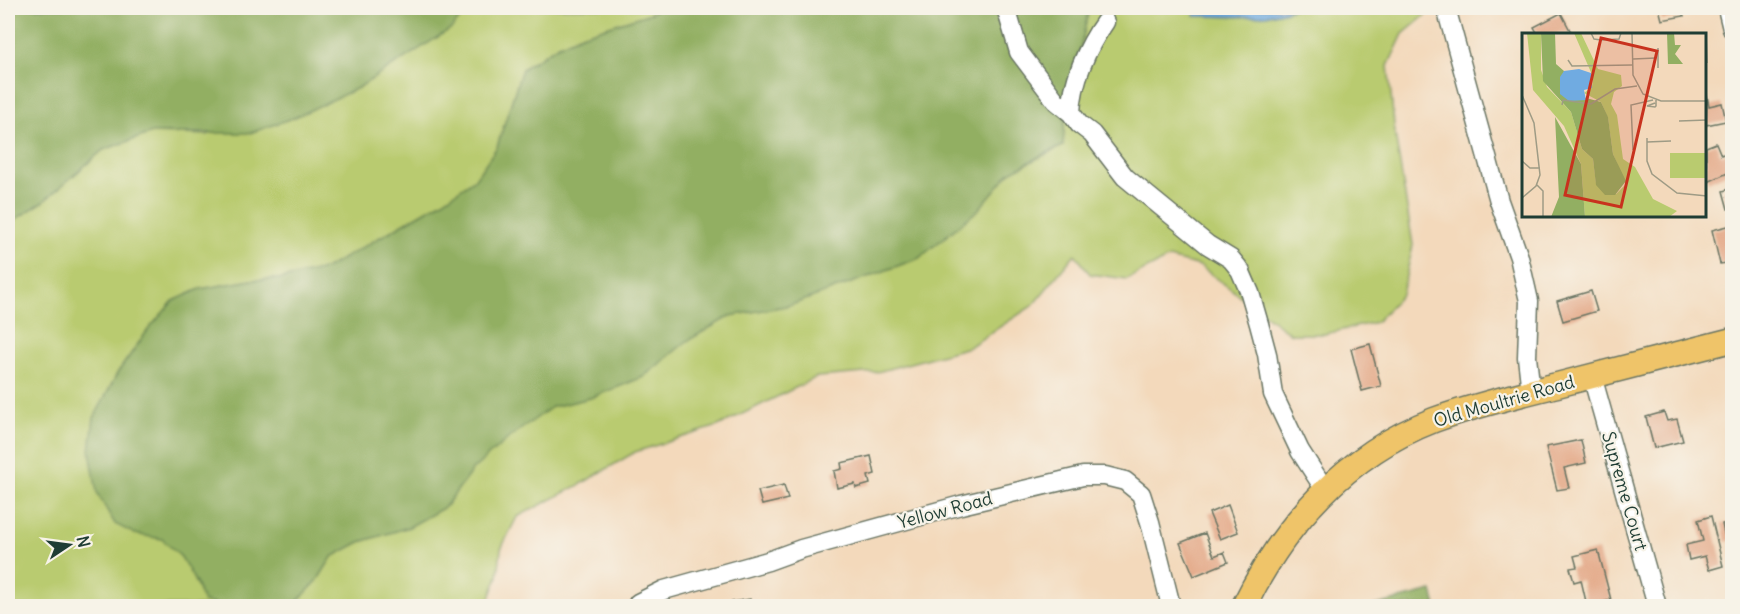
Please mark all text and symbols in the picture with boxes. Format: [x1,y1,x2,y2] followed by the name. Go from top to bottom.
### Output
[1522,33,1707,218] inset map
[1431,370,1578,432] street label: Old Moultrie Road
[1597,429,1653,553] street label: Supreme Court
[895,486,995,534] street label: Yellow Road
[39,515,99,575] north arrow
[73,534,95,549] text: N

